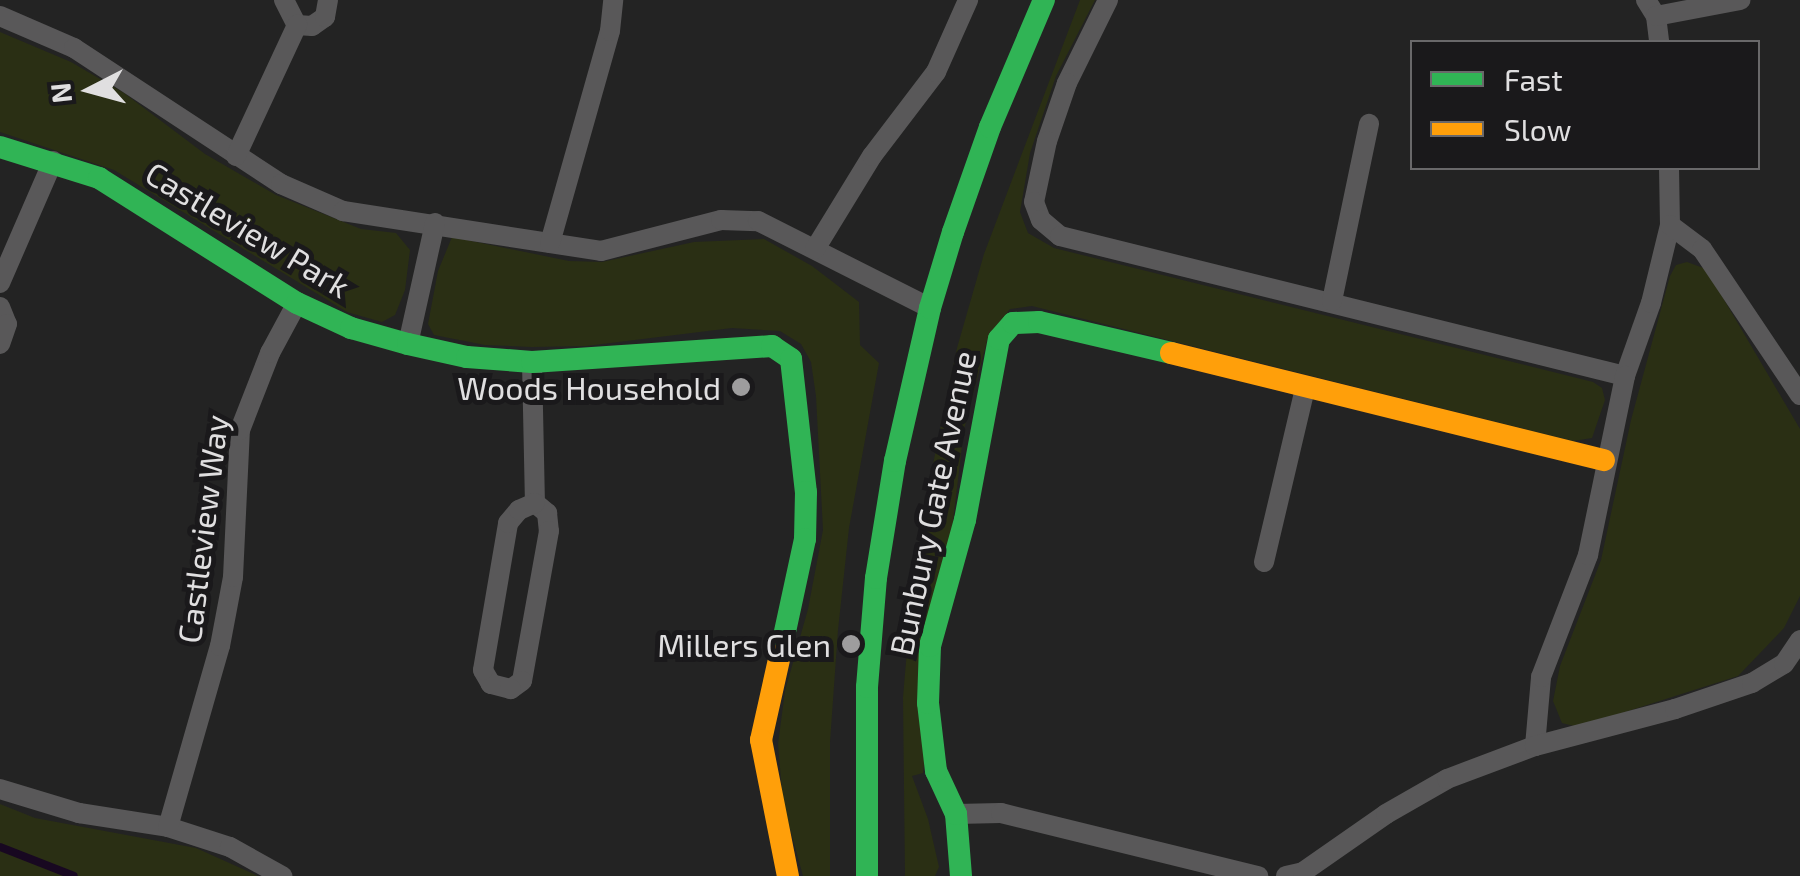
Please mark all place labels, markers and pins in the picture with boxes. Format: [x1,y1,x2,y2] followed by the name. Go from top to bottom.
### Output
[457,368,721,406] place label: Woods Household
[730,376,752,398] marker: Woods Household
[657,625,831,663] place label: Millers Glen
[840,633,862,655] marker: Millers Glen

